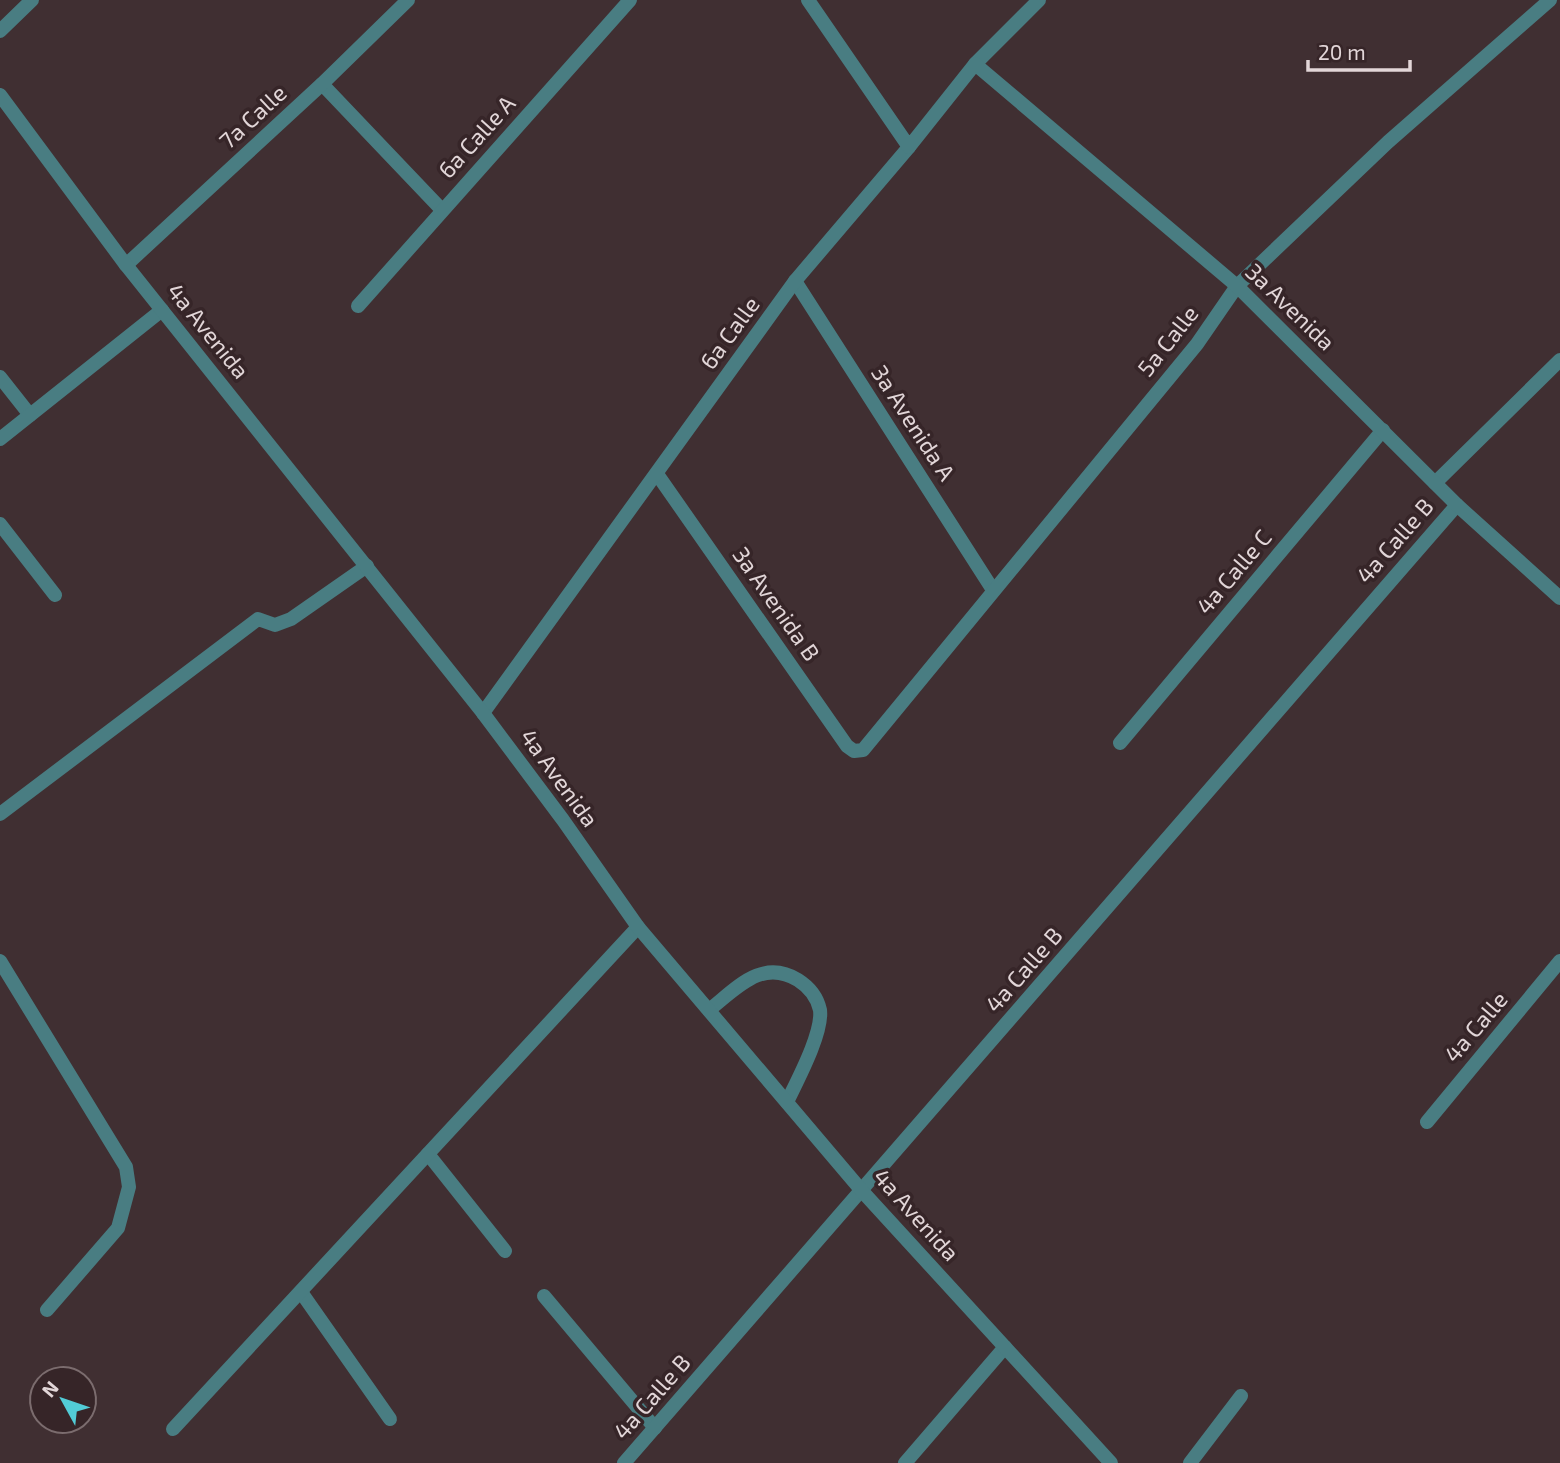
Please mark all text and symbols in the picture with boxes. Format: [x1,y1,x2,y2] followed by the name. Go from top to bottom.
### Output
[1308,28,1410,72] scale bar
[1318,39,1366,64] text: 20 m
[213,78,292,154] street label: 7a Calle
[432,89,521,183] street label: 6a Calle A
[1240,257,1341,356] street label: 3a Avenida
[162,277,256,384] street label: 4a Avenida
[694,291,765,374] street label: 6a Calle
[1131,300,1203,381] street label: 5a Calle
[866,359,962,486] street label: 3a Avenida A
[1350,492,1439,588] street label: 4a Calle B
[1190,523,1277,619] street label: 4a Calle C
[727,541,826,666] street label: 3a Avenida B
[515,723,605,832] street label: 4a Avenida
[979,921,1068,1017] street label: 4a Calle B
[1438,985,1513,1067] street label: 4a Calle
[868,1162,965,1266] street label: 4a Avenida
[607,1348,696,1444] street label: 4a Calle B
[28,1365,98,1435] north arrow
[36,1376,63,1401] text: N

